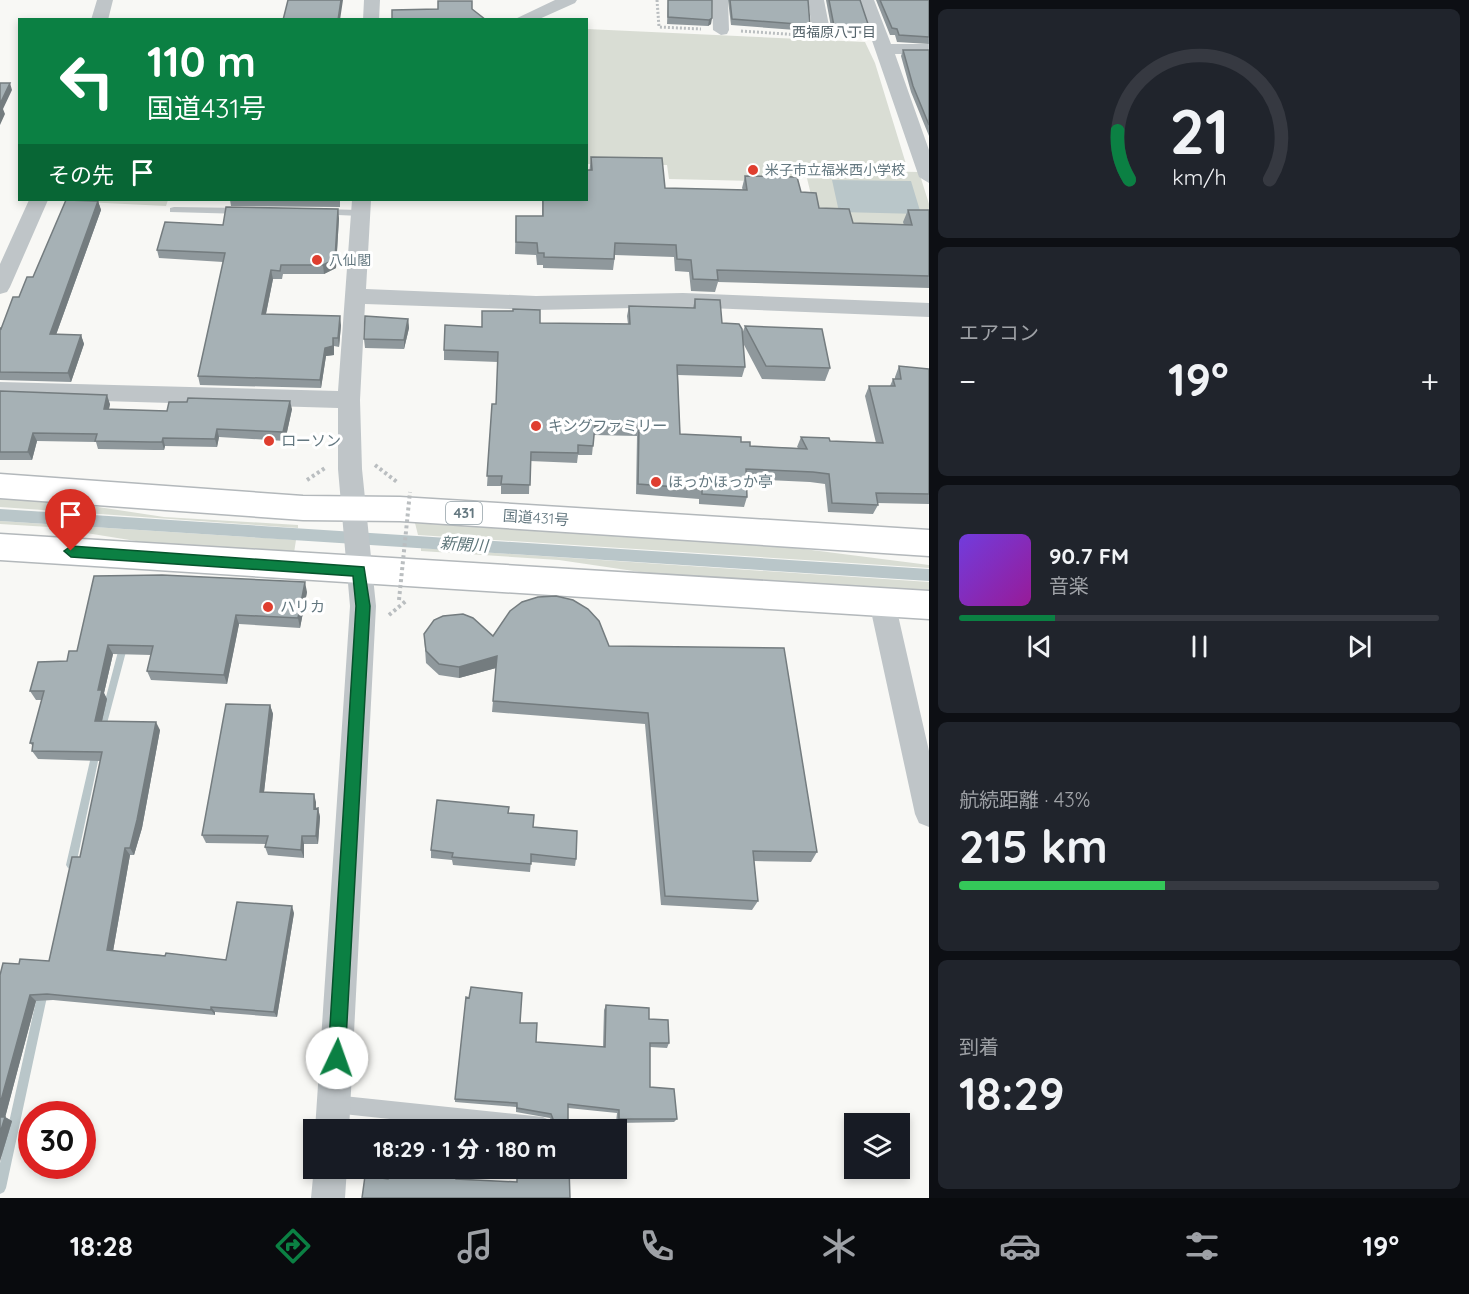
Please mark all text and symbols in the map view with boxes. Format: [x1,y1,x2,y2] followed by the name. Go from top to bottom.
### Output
[792,23,876,41] district label: 西福原八丁目
[147,35,256,88] text: 110 m
[48,42,126,120] icon: left
[147,91,266,125] text: 国道431号
[1169,93,1229,171] text: 21
[126,156,159,189] icon: arrive
[48,161,114,189] text: その先
[765,161,905,179] place label: 米子市立福米西小学校
[746,163,760,177] marker: 米子市立福米西小学校
[1172,165,1226,191] text: km/h
[329,251,371,269] place label: 八仙閣
[310,253,324,267] marker: 八仙閣
[959,320,1039,345] text: エアコン
[1168,351,1229,407] text: 19°
[959,360,976,401] text: −
[1420,360,1439,401] text: +
[548,416,668,435] place label: キングファミリー
[529,419,543,433] marker: キングファミリー
[281,431,341,450] place label: ローソン
[262,434,276,448] marker: ローソン
[668,472,773,491] place label: ほっかほっか亭
[649,475,663,489] marker: ほっかほっか亭
[45,489,96,551] pin
[54,498,87,531] icon: arrive
[446,502,482,524] road number: 431
[502,506,570,529] street label: 国道431号
[439,532,491,556] water label: 新開川
[1049,542,1129,570] text: 90.7 FM
[1049,573,1089,598] text: 音楽
[280,597,325,616] place label: ハリカ
[261,600,275,614] marker: ハリカ
[1023,630,1056,663] icon: previous
[1183,630,1216,663] icon: pause
[1343,630,1376,663] icon: next
[959,787,1090,812] text: 航続距離 · 43%
[959,818,1108,874] text: 215 km
[305,1026,369,1090] position arrow
[959,1034,999,1059] text: 到着
[959,1065,1065,1121] text: 18:29
[18,1101,96,1179] speed limit sign: 30
[844,1113,910,1179] map controls
[844,1113,910,1179] button: layers
[373,1135,557,1163] text: 18:29 · 1 分 · 180 m
[272,1225,314,1267] icon: directions
[454,1225,496,1267] icon: music
[636,1225,678,1267] icon: phone
[818,1225,860,1267] icon: climate
[999,1225,1041,1267] icon: car
[1181,1225,1223,1267] icon: filters
[70,1229,133,1263] text: 18:28
[1363,1229,1399,1263] text: 19°

